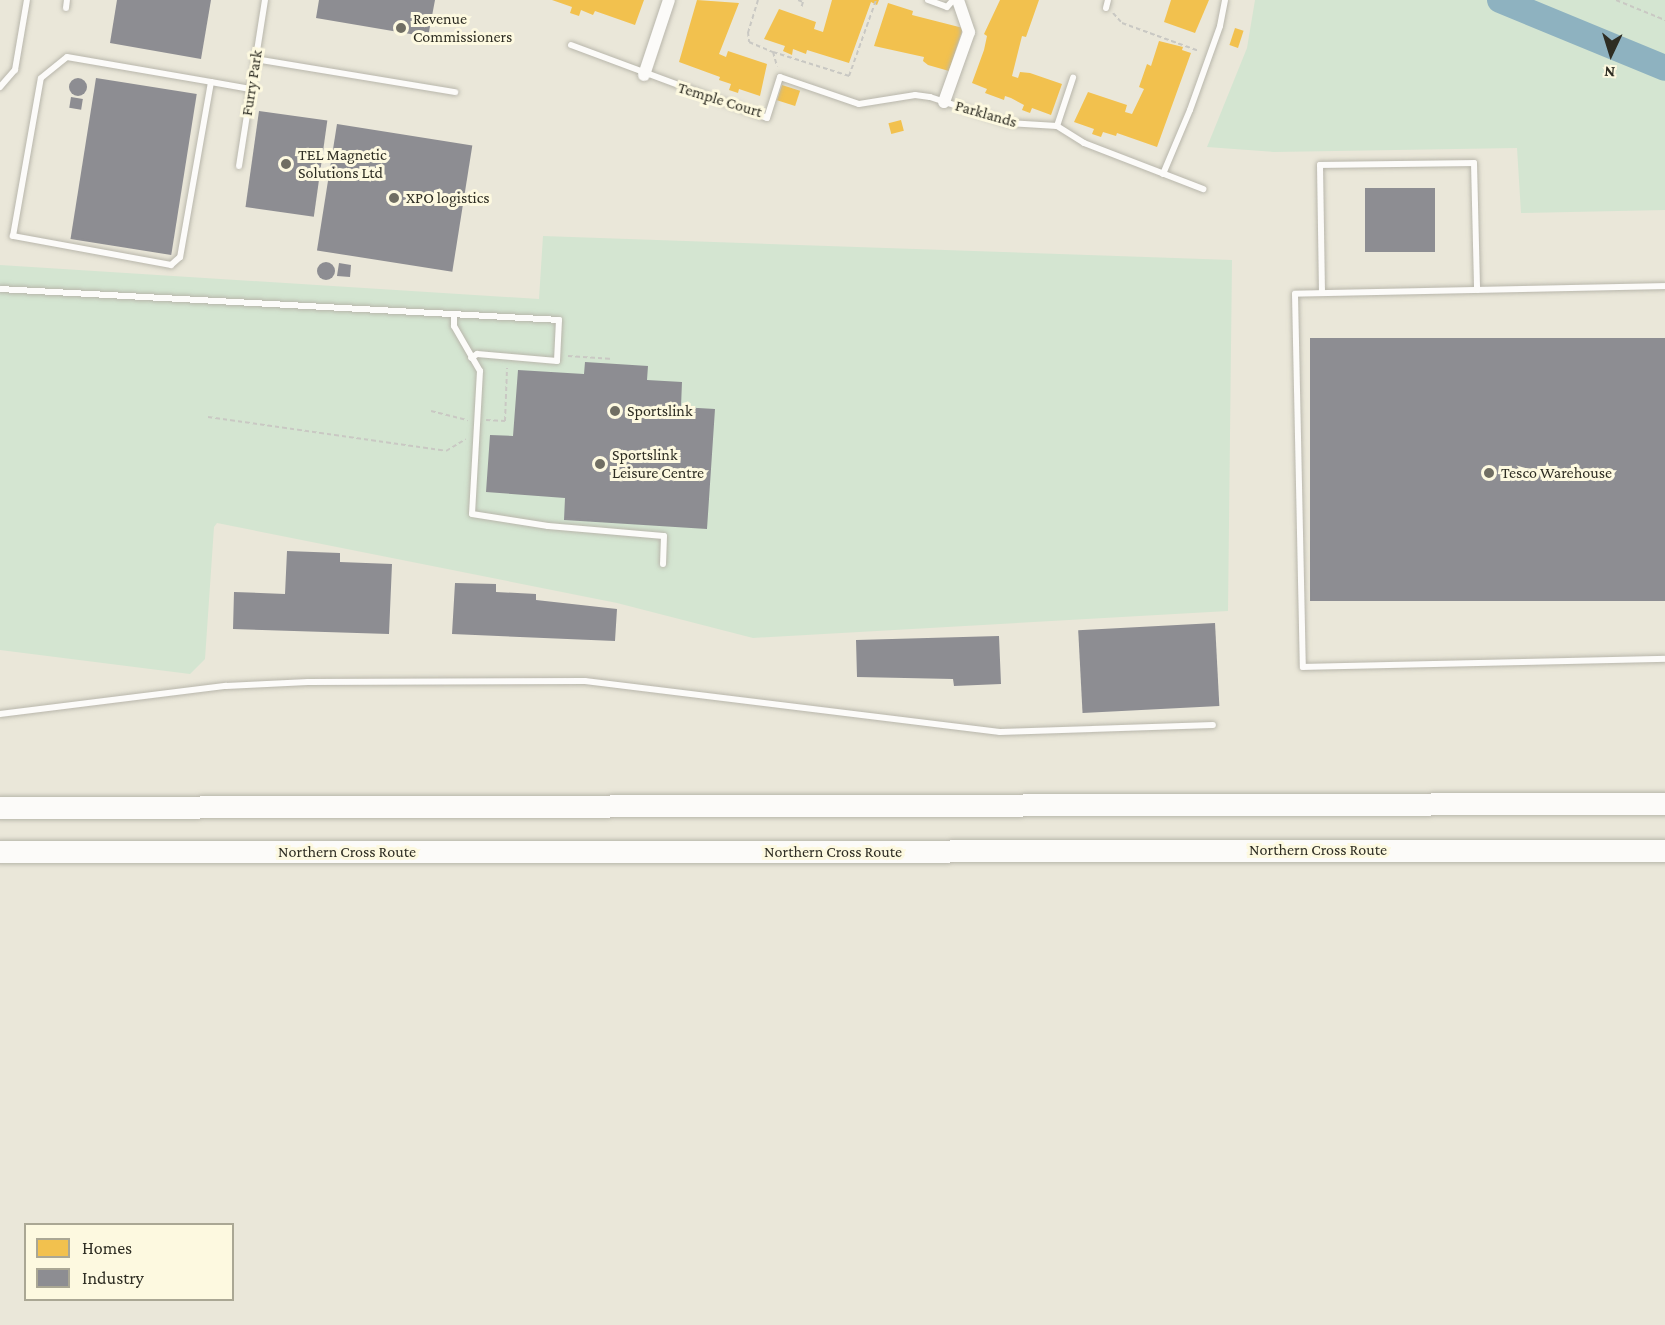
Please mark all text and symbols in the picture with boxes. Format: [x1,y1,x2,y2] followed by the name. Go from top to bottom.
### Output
[413,9,512,47] place label: Revenue Commissioners
[394,21,408,35] marker: Revenue Commissioners
[1581,24,1641,84] north arrow
[237,49,267,117] street label: Furry Park
[1604,64,1616,81] text: N
[675,78,765,122] street label: Temple Court
[953,96,1019,132] street label: Parklands
[298,145,387,183] place label: TEL Magnetic Solutions Ltd
[279,157,293,171] marker: TEL Magnetic Solutions Ltd
[406,188,490,208] place label: XPO logistics
[387,191,401,205] marker: XPO logistics
[627,401,693,421] place label: Sportslink
[608,404,622,418] marker: Sportslink
[612,445,704,483] place label: Sportslink Leisure Centre
[593,457,607,471] marker: Sportslink Leisure Centre
[1501,463,1612,483] place label: Tesco Warehouse
[1482,466,1496,480] marker: Tesco Warehouse
[1249,840,1387,860] street label: Northern Cross Route
[278,842,416,862] street label: Northern Cross Route
[764,842,902,862] street label: Northern Cross Route
[24,1223,234,1301] legend
[82,1238,132,1258] text: Homes
[82,1268,144,1288] text: Industry

